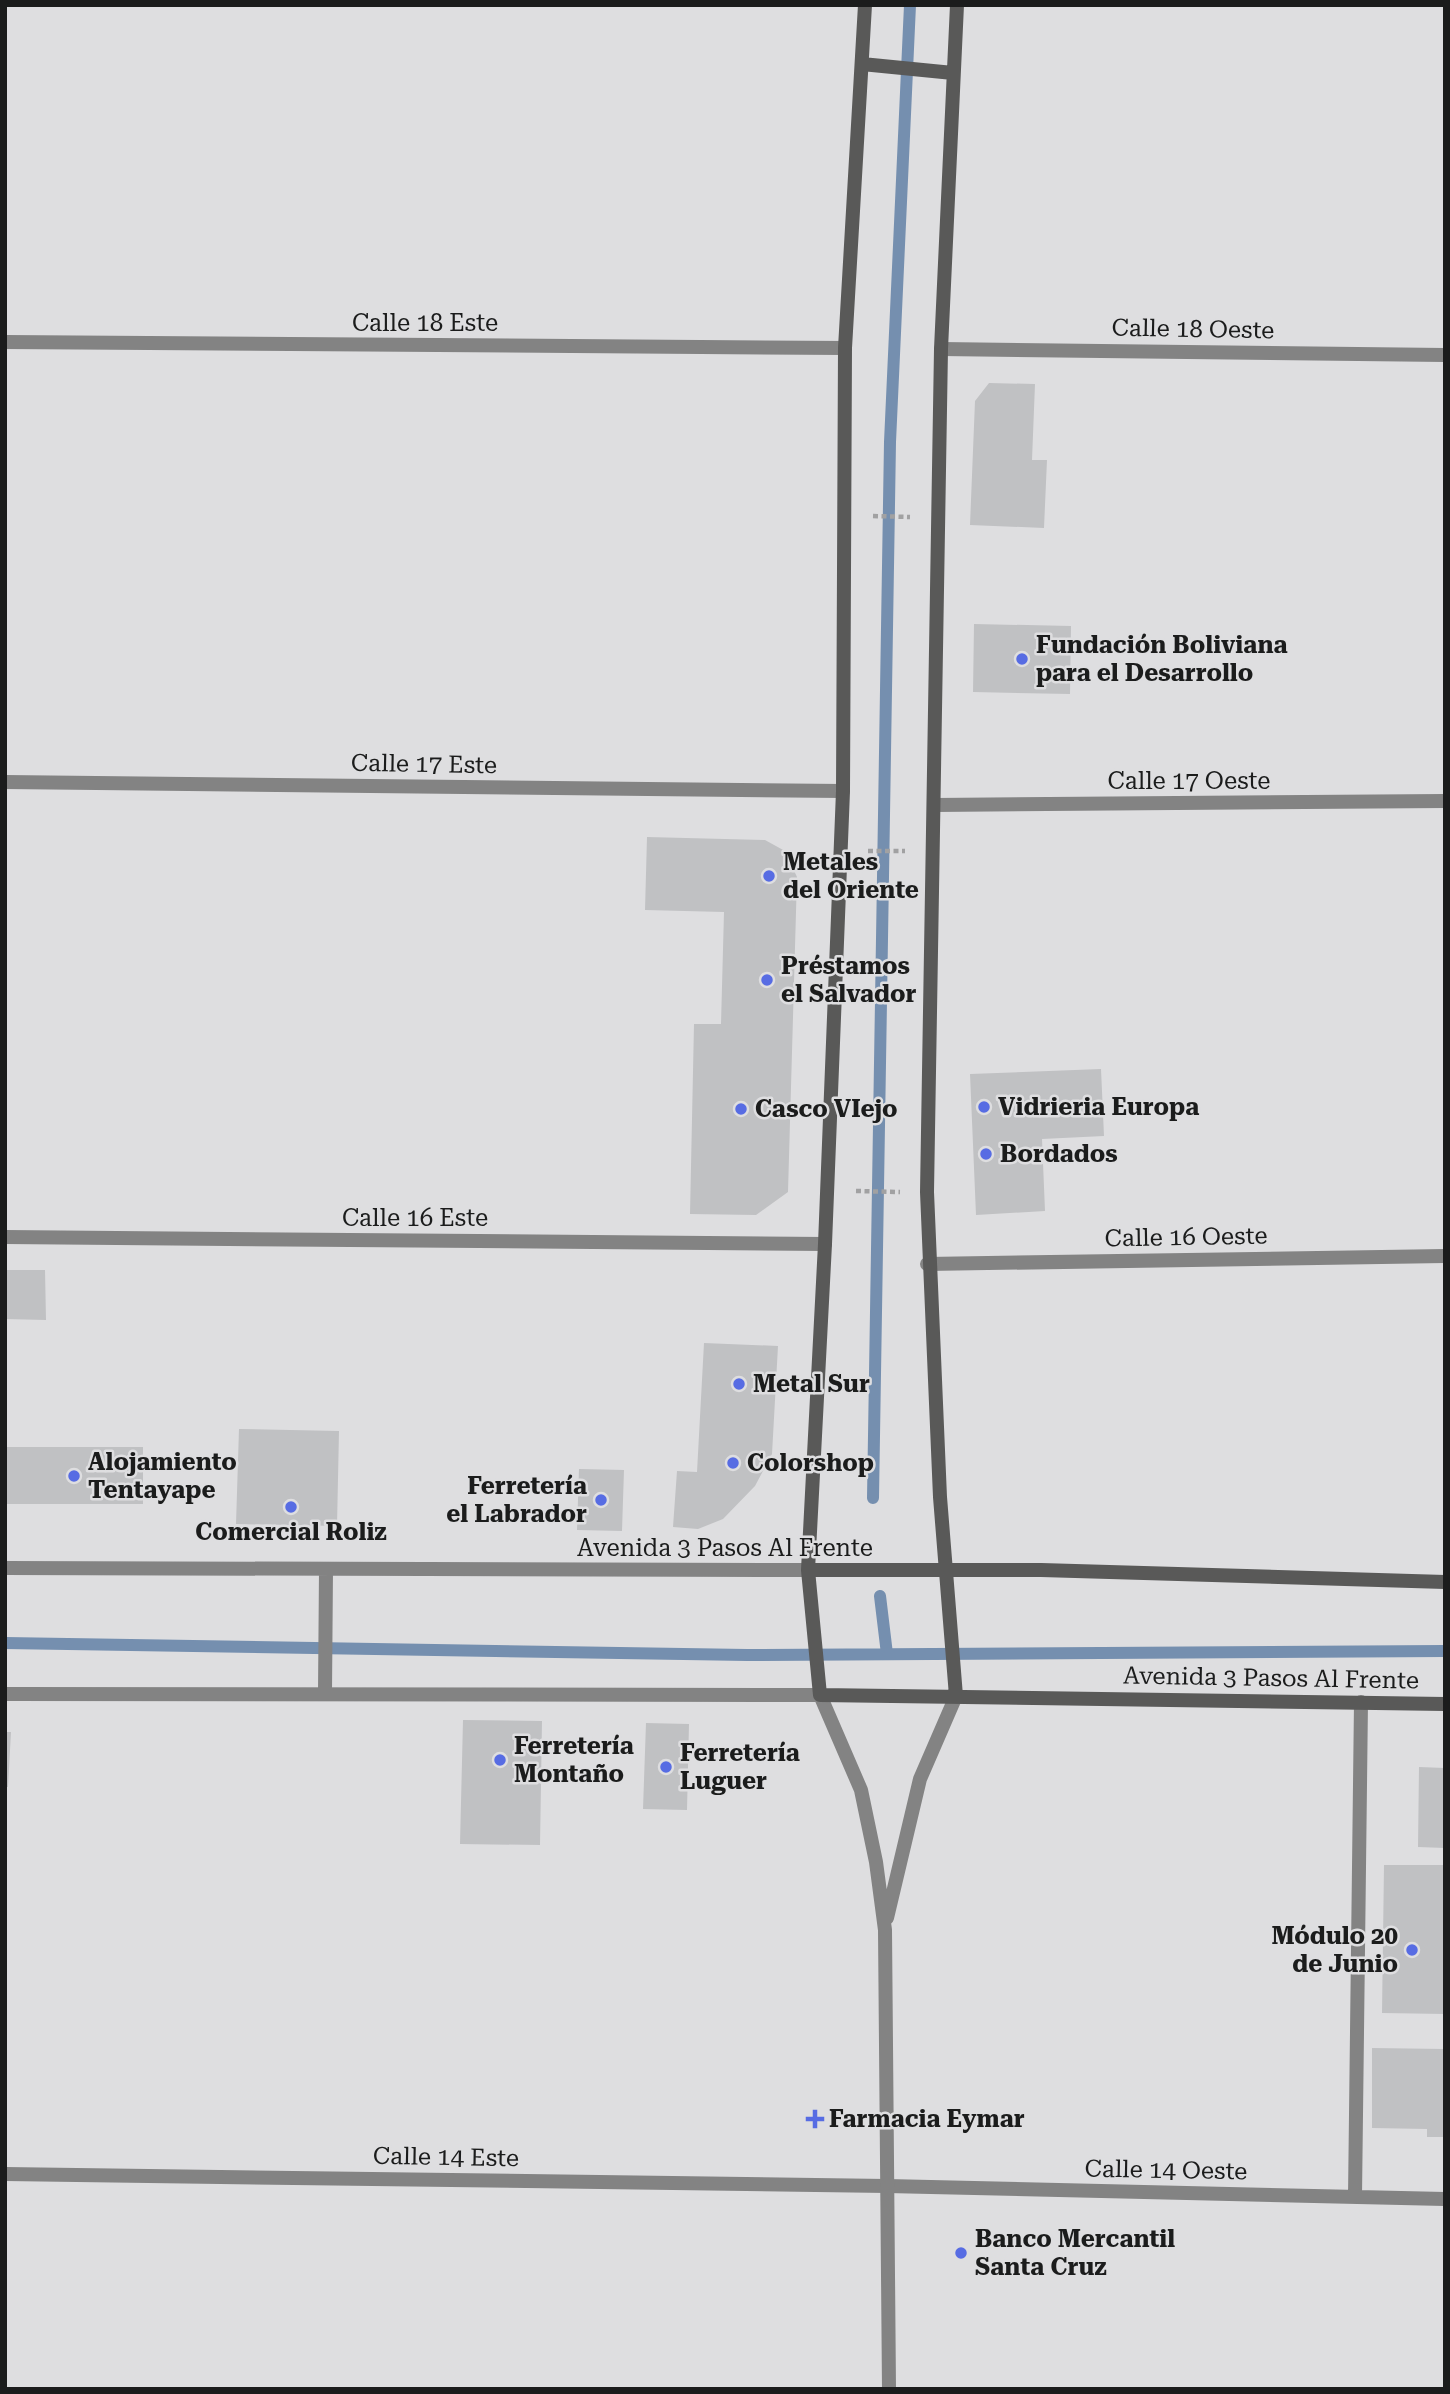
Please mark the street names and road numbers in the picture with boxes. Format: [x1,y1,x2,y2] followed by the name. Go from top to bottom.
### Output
[352,309,498,337] street label: Calle 18 Este
[1111,314,1275,344] street label: Calle 18 Oeste
[351,749,497,779] street label: Calle 17 Este
[1108,767,1270,795] street label: Calle 17 Oeste
[342,1204,488,1232] street label: Calle 16 Este
[1104,1222,1268,1252] street label: Calle 16 Oeste
[577,1534,873,1562] street label: Avenida 3 Pasos Al Frente
[1123,1661,1419,1695] street label: Avenida 3 Pasos Al Frente
[373,2142,519,2172] street label: Calle 14 Este
[1084,2155,1248,2185] street label: Calle 14 Oeste

